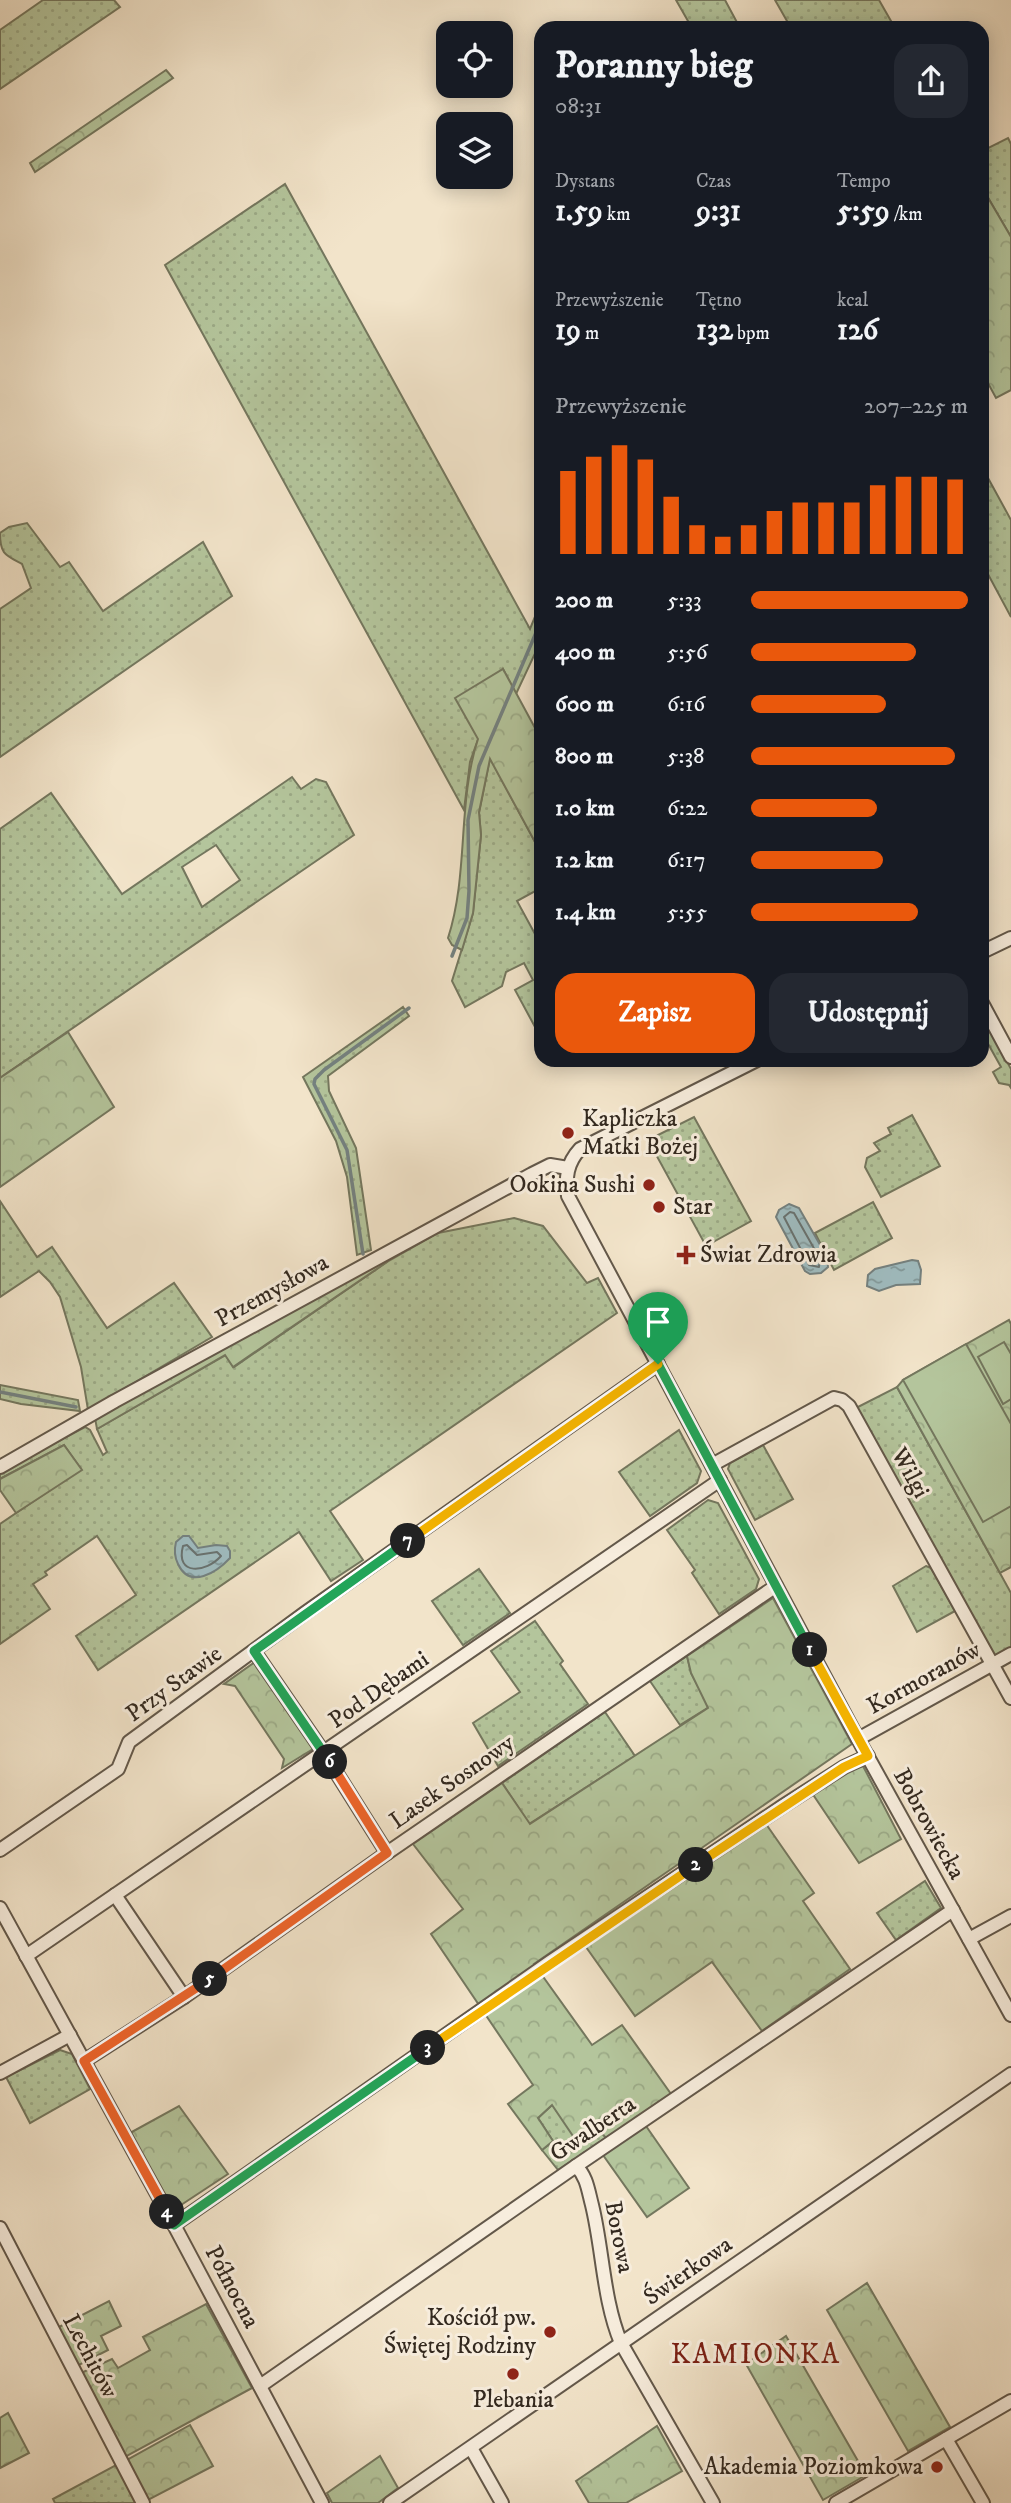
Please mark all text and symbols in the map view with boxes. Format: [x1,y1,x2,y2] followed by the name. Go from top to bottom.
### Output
[436,21,513,189] map controls
[436,21,513,98] button: locate
[555,42,752,90] text: Poranny bieg
[894,44,968,118] button: share
[555,92,602,121] text: 08:31
[436,112,513,189] button: layers
[555,170,615,193] text: Dystans
[696,170,731,193] text: Czas
[837,170,890,193] text: Tempo
[555,193,603,230] text: 1.59
[696,193,741,230] text: 9:31
[837,193,890,230] text: 5:59
[603,203,630,226] text: km
[890,203,923,226] text: /km
[555,289,664,312] text: Przewyższenie
[696,289,742,312] text: Tętno
[837,289,868,312] text: kcal
[555,312,581,349] text: 19
[696,312,733,349] text: 132
[837,312,878,349] text: 126
[581,322,599,345] text: m
[733,322,770,345] text: bpm
[555,392,687,421] text: Przewyższenie
[864,392,968,421] text: 207–225 m
[555,586,613,615] text: 200 m
[667,586,702,615] text: 5:33
[555,638,615,667] text: 400 m
[667,638,708,667] text: 5:56
[555,690,614,719] text: 600 m
[667,690,705,719] text: 6:16
[555,742,613,771] text: 800 m
[667,742,705,771] text: 5:38
[555,794,615,823] text: 1.0 km
[667,794,708,823] text: 6:22
[555,846,614,875] text: 1.2 km
[667,846,706,875] text: 6:17
[555,898,616,927] text: 1.4 km
[667,898,707,927] text: 5:55
[555,973,755,1053] button: Zapisz
[769,973,968,1053] button: Udostępnij
[582,1104,698,1162] place label: Kapliczka Matki Bożej
[560,1125,576,1141] marker: Kapliczka Matki Bożej
[509,1170,635,1200] place label: Ookina Sushi
[641,1177,657,1193] marker: Ookina Sushi
[673,1192,712,1222] place label: Star
[651,1199,667,1215] marker: Star
[700,1239,837,1270] place label: Świat Zdrowia
[210,1247,335,1334] street label: Przemysłowa
[678,1247,694,1263] marker: Świat Zdrowia
[628,1292,688,1364] pin
[639,1303,677,1341] icon: arrive
[883,1442,936,1504] street label: Wilgi
[390,1524,426,1558] pin: 7
[402,1529,413,1552] text: 7
[792,1632,828,1668] pin: 1
[862,1634,987,1721] street label: Kormoranów
[806,1638,813,1661] text: 1
[120,1639,228,1729] street label: Przy Stawie
[323,1645,435,1735] street label: Pod Dębami
[384,1728,521,1836] street label: Lasek Sosnowy
[312,1744,348,1780] pin: 6
[325,1750,334,1773] text: 6
[886,1763,972,1886] street label: Bobrowiecka
[678,1848,714,1882] pin: 2
[691,1853,700,1876] text: 2
[192,1962,228,1996] pin: 5
[205,1967,214,1990] text: 5
[410,2030,446,2066] pin: 3
[424,2036,431,2059] text: 3
[544,2089,642,2169] street label: Gwalberta
[150,2194,184,2230] pin: 4
[597,2198,641,2276] street label: Borowa
[161,2200,172,2223] text: 4
[637,2228,739,2312] street label: Świerkowa
[198,2240,267,2334] street label: Północna
[384,2303,537,2361] place label: Kościół pw. Świętej Rodziny
[55,2309,125,2404] street label: Lechitów
[542,2324,558,2340] marker: Kościół pw. Świętej Rodziny
[671,2337,841,2372] district label: KAMIONKA
[505,2366,521,2382] marker: Plebania
[472,2385,554,2415] place label: Plebania
[704,2452,924,2482] place label: Akademia Poziomkowa
[929,2459,945,2475] marker: Akademia Poziomkowa

